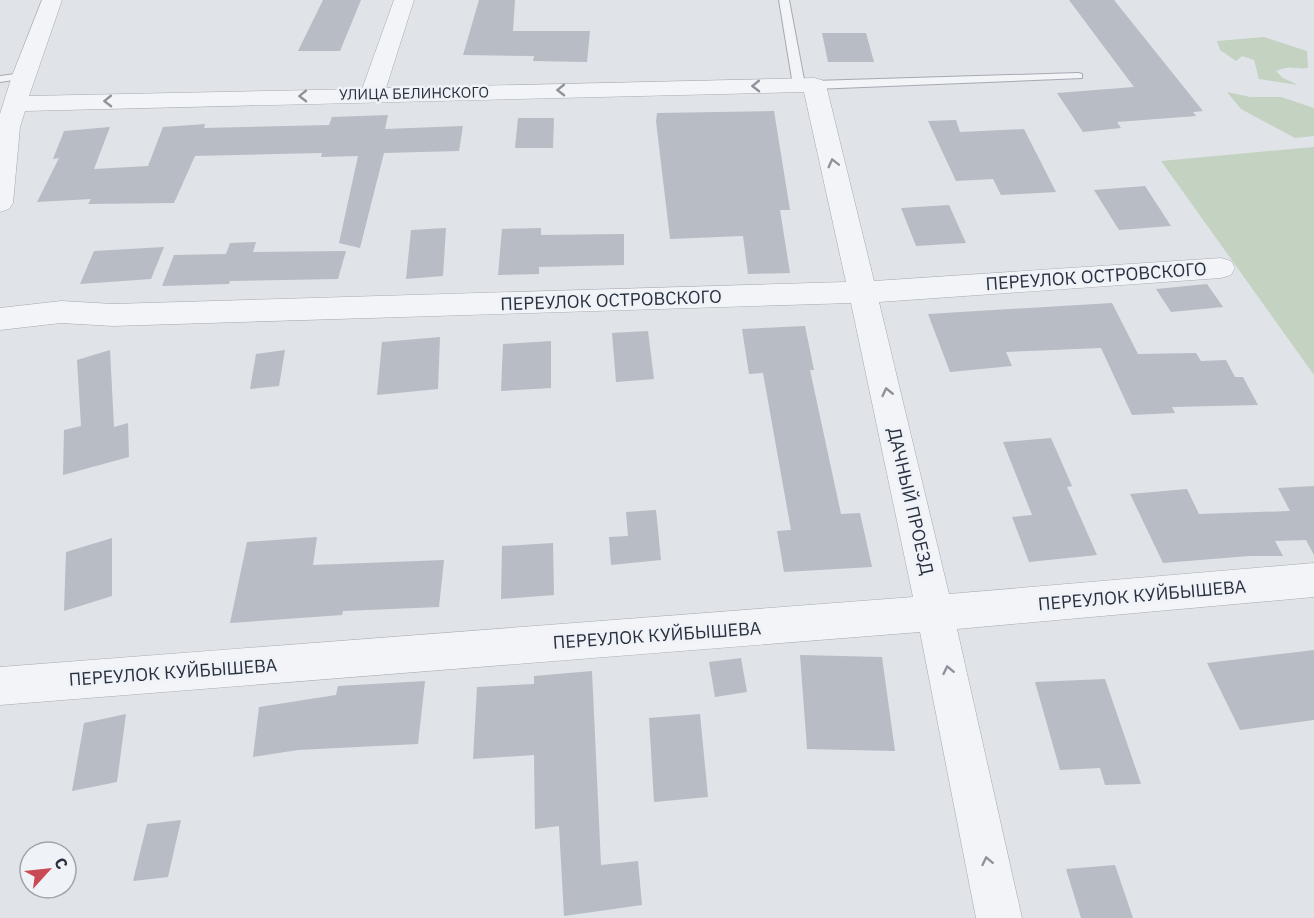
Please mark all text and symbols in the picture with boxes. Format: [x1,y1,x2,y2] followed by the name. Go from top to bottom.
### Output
[751,80,760,92] one-way arrow
[339,82,489,104] street label: УЛИЦА БЕЛИНСКОГО
[556,84,565,97] one-way arrow
[298,90,307,102] one-way arrow
[103,95,112,107] one-way arrow
[827,158,840,168] one-way arrow
[985,257,1207,295] street label: ПЕРЕУЛОК ОСТРОВСКОГО
[500,285,722,315] street label: ПЕРЕУЛОК ОСТРОВСКОГО
[881,387,894,397] one-way arrow
[883,425,939,577] street label: ДАЧНЫЙ ПРОЕЗД
[1037,574,1247,616] street label: ПЕРЕУЛОК КУЙБЫШЕВА
[552,616,762,654] street label: ПЕРЕУЛОК КУЙБЫШЕВА
[68,653,278,691] street label: ПЕРЕУЛОК КУЙБЫШЕВА
[942,665,955,675] one-way arrow
[18,840,78,900] north arrow
[50,854,73,872] text: С
[981,856,994,866] one-way arrow

